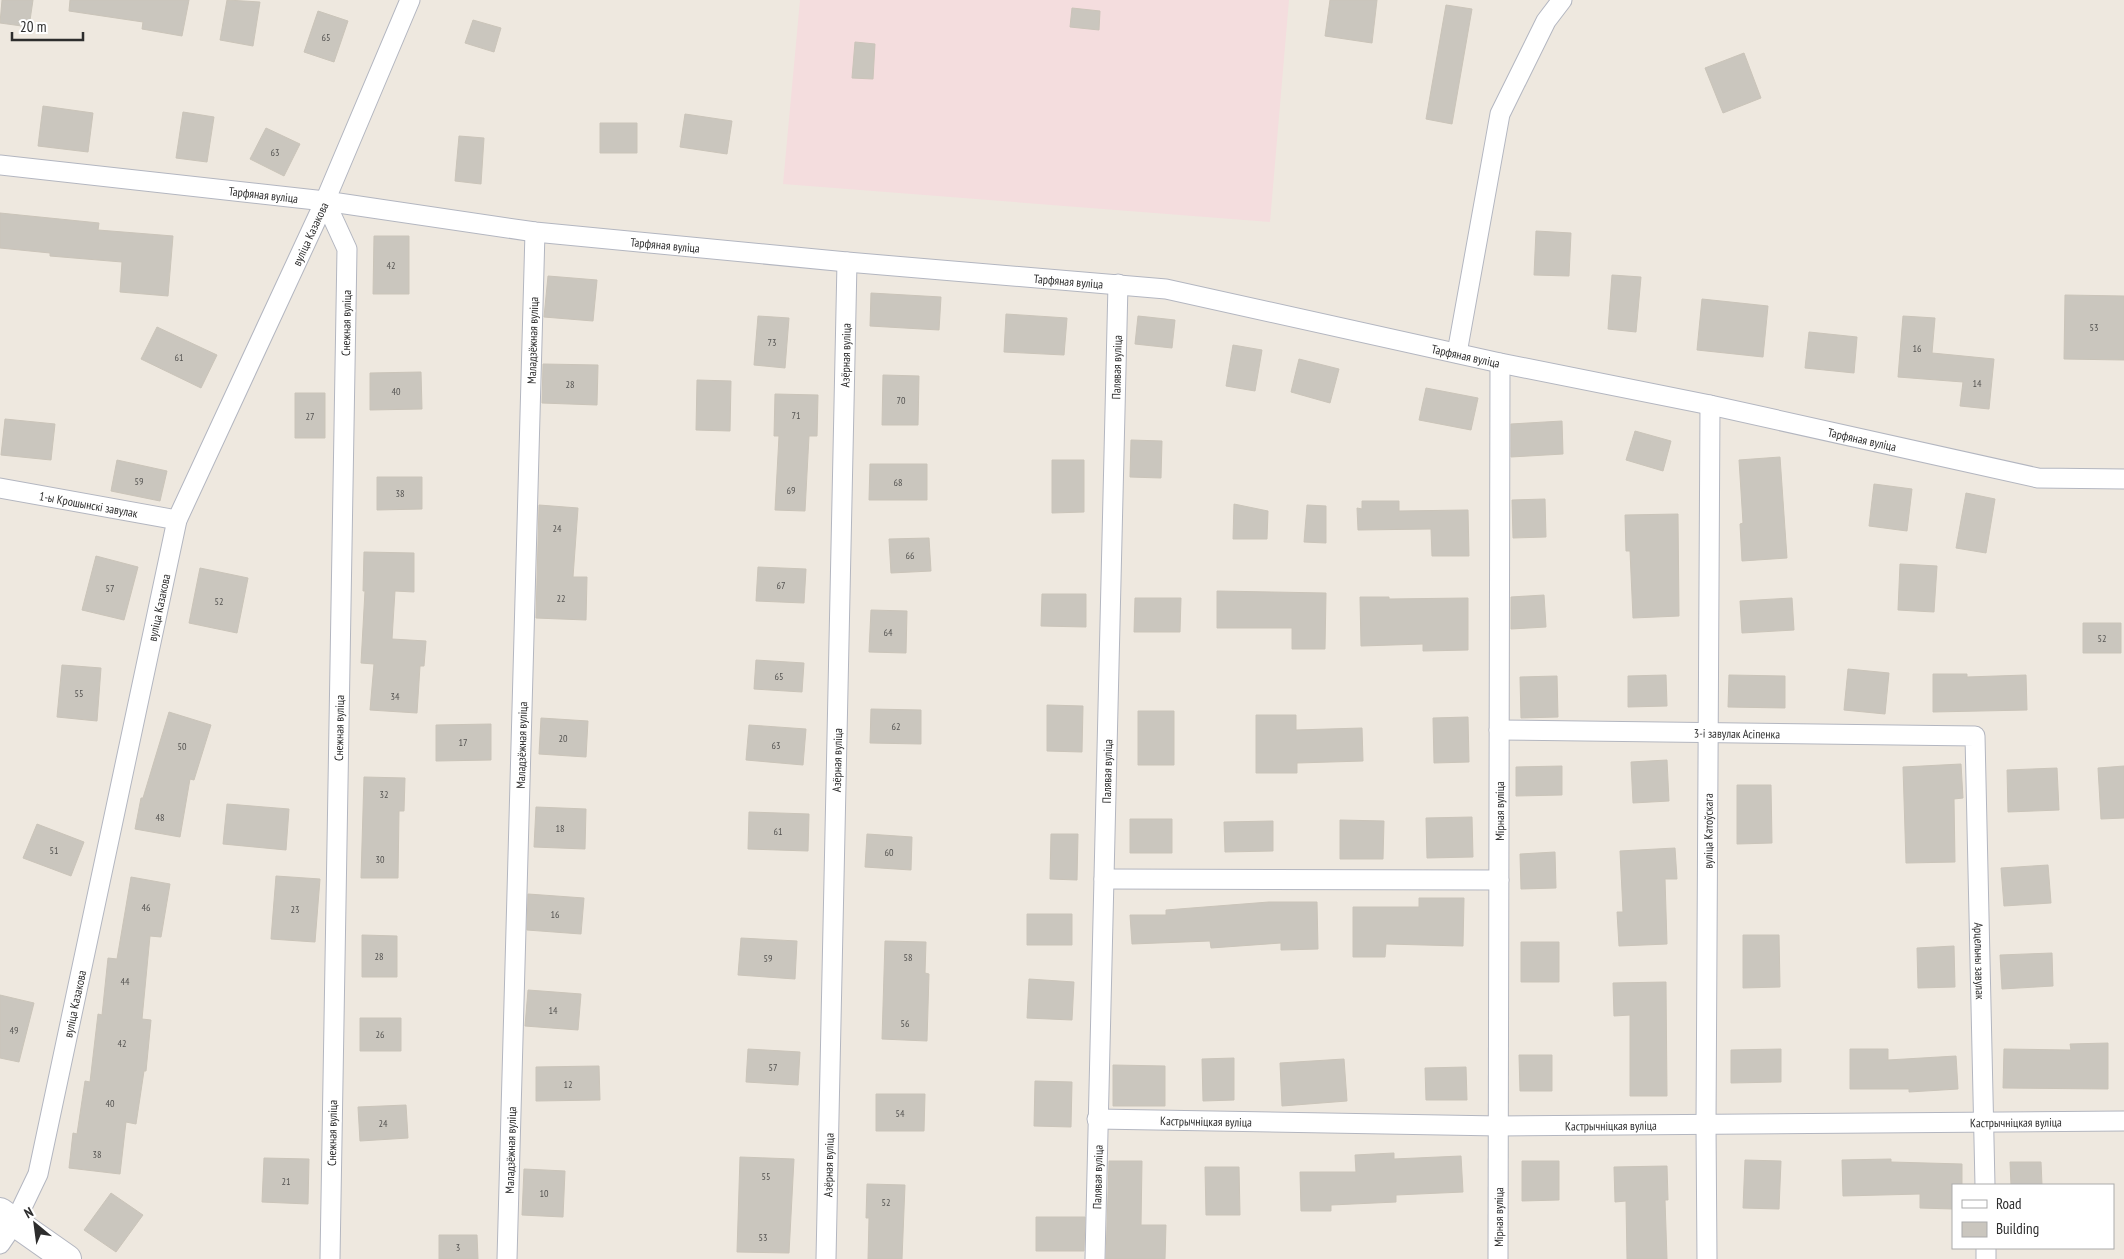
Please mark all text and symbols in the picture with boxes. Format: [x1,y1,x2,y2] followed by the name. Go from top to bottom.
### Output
[12,10,84,42] scale bar
[20,17,46,36] text: 20 m
[322,31,331,44] house number: 65
[271,146,280,159] house number: 63
[228,183,299,205] street label: Тарфяная вуліца
[289,199,331,268] street label: вуліца Казакова
[630,234,701,255] street label: Тарфяная вуліца
[387,259,396,272] house number: 42
[1033,270,1104,291] street label: Тарфяная вуліца
[338,290,354,356] street label: Снежная вуліца
[523,296,541,384] street label: Маладзёжная вуліца
[2090,321,2099,334] house number: 53
[837,323,853,387] street label: Азёрная вуліца
[1108,335,1124,400] street label: Палявая вуліца
[768,336,777,349] house number: 73
[1430,341,1502,370] street label: Тарфяная вуліца
[1913,342,1922,355] house number: 16
[175,351,184,364] house number: 61
[1973,377,1982,390] house number: 14
[566,378,575,391] house number: 28
[392,385,401,398] house number: 40
[897,394,906,407] house number: 70
[792,409,801,422] house number: 71
[306,410,315,423] house number: 27
[1827,424,1898,454] street label: Тарфяная вуліца
[135,475,144,488] house number: 59
[894,476,903,489] house number: 68
[787,484,796,497] house number: 69
[396,487,405,500] house number: 38
[38,488,139,520] street label: 1-ы Крошынскі завулак
[553,522,562,535] house number: 24
[906,549,915,562] house number: 66
[144,572,173,643] street label: вуліца Казакова
[777,579,786,592] house number: 67
[106,582,115,595] house number: 57
[557,592,566,605] house number: 22
[215,595,224,608] house number: 52
[884,626,893,639] house number: 64
[2098,632,2107,645] house number: 52
[775,670,784,683] house number: 65
[75,687,84,700] house number: 55
[391,690,400,703] house number: 34
[331,695,347,761] street label: Снежная вуліца
[512,701,530,789] street label: Маладзёжная вуліца
[892,720,901,733] house number: 62
[1694,725,1780,741] street label: 3-і завулак Асіпенка
[828,728,845,792] street label: Азёрная вуліца
[559,732,568,745] house number: 20
[459,736,468,749] house number: 17
[772,739,781,752] house number: 63
[1098,739,1115,803] street label: Палявая вуліца
[178,740,187,753] house number: 50
[1491,781,1507,841] street label: Мірная вуліца
[380,788,389,801] house number: 32
[1700,793,1715,869] street label: вуліца Катоўскага
[156,811,165,824] house number: 48
[556,822,565,835] house number: 18
[774,825,783,838] house number: 61
[50,844,59,857] house number: 51
[885,846,894,859] house number: 60
[376,853,385,866] house number: 30
[142,901,151,914] house number: 46
[291,903,300,916] house number: 23
[551,908,560,921] house number: 16
[1972,922,1988,1000] street label: Арцельны завулак
[375,950,384,963] house number: 28
[904,951,913,964] house number: 58
[764,952,773,965] house number: 59
[60,968,89,1039] street label: вуліца Казакова
[121,975,130,988] house number: 44
[549,1004,558,1017] house number: 14
[901,1017,910,1030] house number: 56
[10,1024,19,1037] house number: 49
[376,1028,385,1041] house number: 26
[118,1037,127,1050] house number: 42
[769,1061,778,1074] house number: 57
[564,1078,573,1091] house number: 12
[106,1097,115,1110] house number: 40
[324,1100,340,1166] street label: Снежная вуліца
[501,1106,519,1194] street label: Маладзёжная вуліца
[896,1107,905,1120] house number: 54
[1160,1113,1252,1129] street label: Кастрычніцкая вуліца
[1970,1114,2062,1130] street label: Кастрычніцкая вуліца
[379,1117,388,1130] house number: 24
[1565,1117,1657,1133] street label: Кастрычніцкая вуліца
[820,1133,836,1197] street label: Азёрная вуліца
[1089,1144,1105,1209] street label: Палявая вуліца
[93,1148,102,1161] house number: 38
[762,1170,771,1183] house number: 55
[282,1175,291,1188] house number: 21
[1952,1184,2114,1249] legend
[540,1187,549,1200] house number: 10
[1491,1187,1506,1247] street label: Мірная вуліца
[1996,1194,2022,1213] text: Road
[882,1196,891,1209] house number: 52
[10,1199,60,1249] north arrow
[21,1203,36,1222] text: N
[1996,1219,2039,1238] text: Building
[759,1231,768,1244] house number: 53
[456,1241,460,1254] house number: 3

